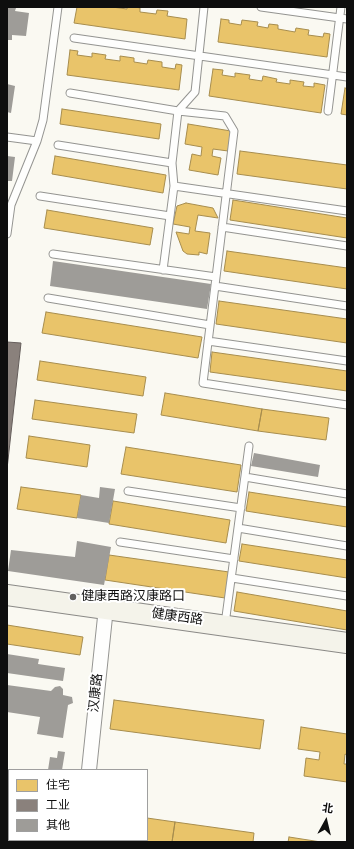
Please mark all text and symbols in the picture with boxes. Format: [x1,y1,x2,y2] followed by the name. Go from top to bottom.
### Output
[81,589,185,605] place label: 健康西路汉康路口
[68,592,78,602] marker: 健康西路汉康路口
[150,607,204,629] street label: 健康西路
[87,673,107,713] street label: 汉康路
[8,769,148,841] legend
[46,776,70,795] text: 住宅
[46,796,70,815] text: 工业
[321,799,334,818] text: 北
[306,801,346,841] north arrow
[46,816,70,835] text: 其他

